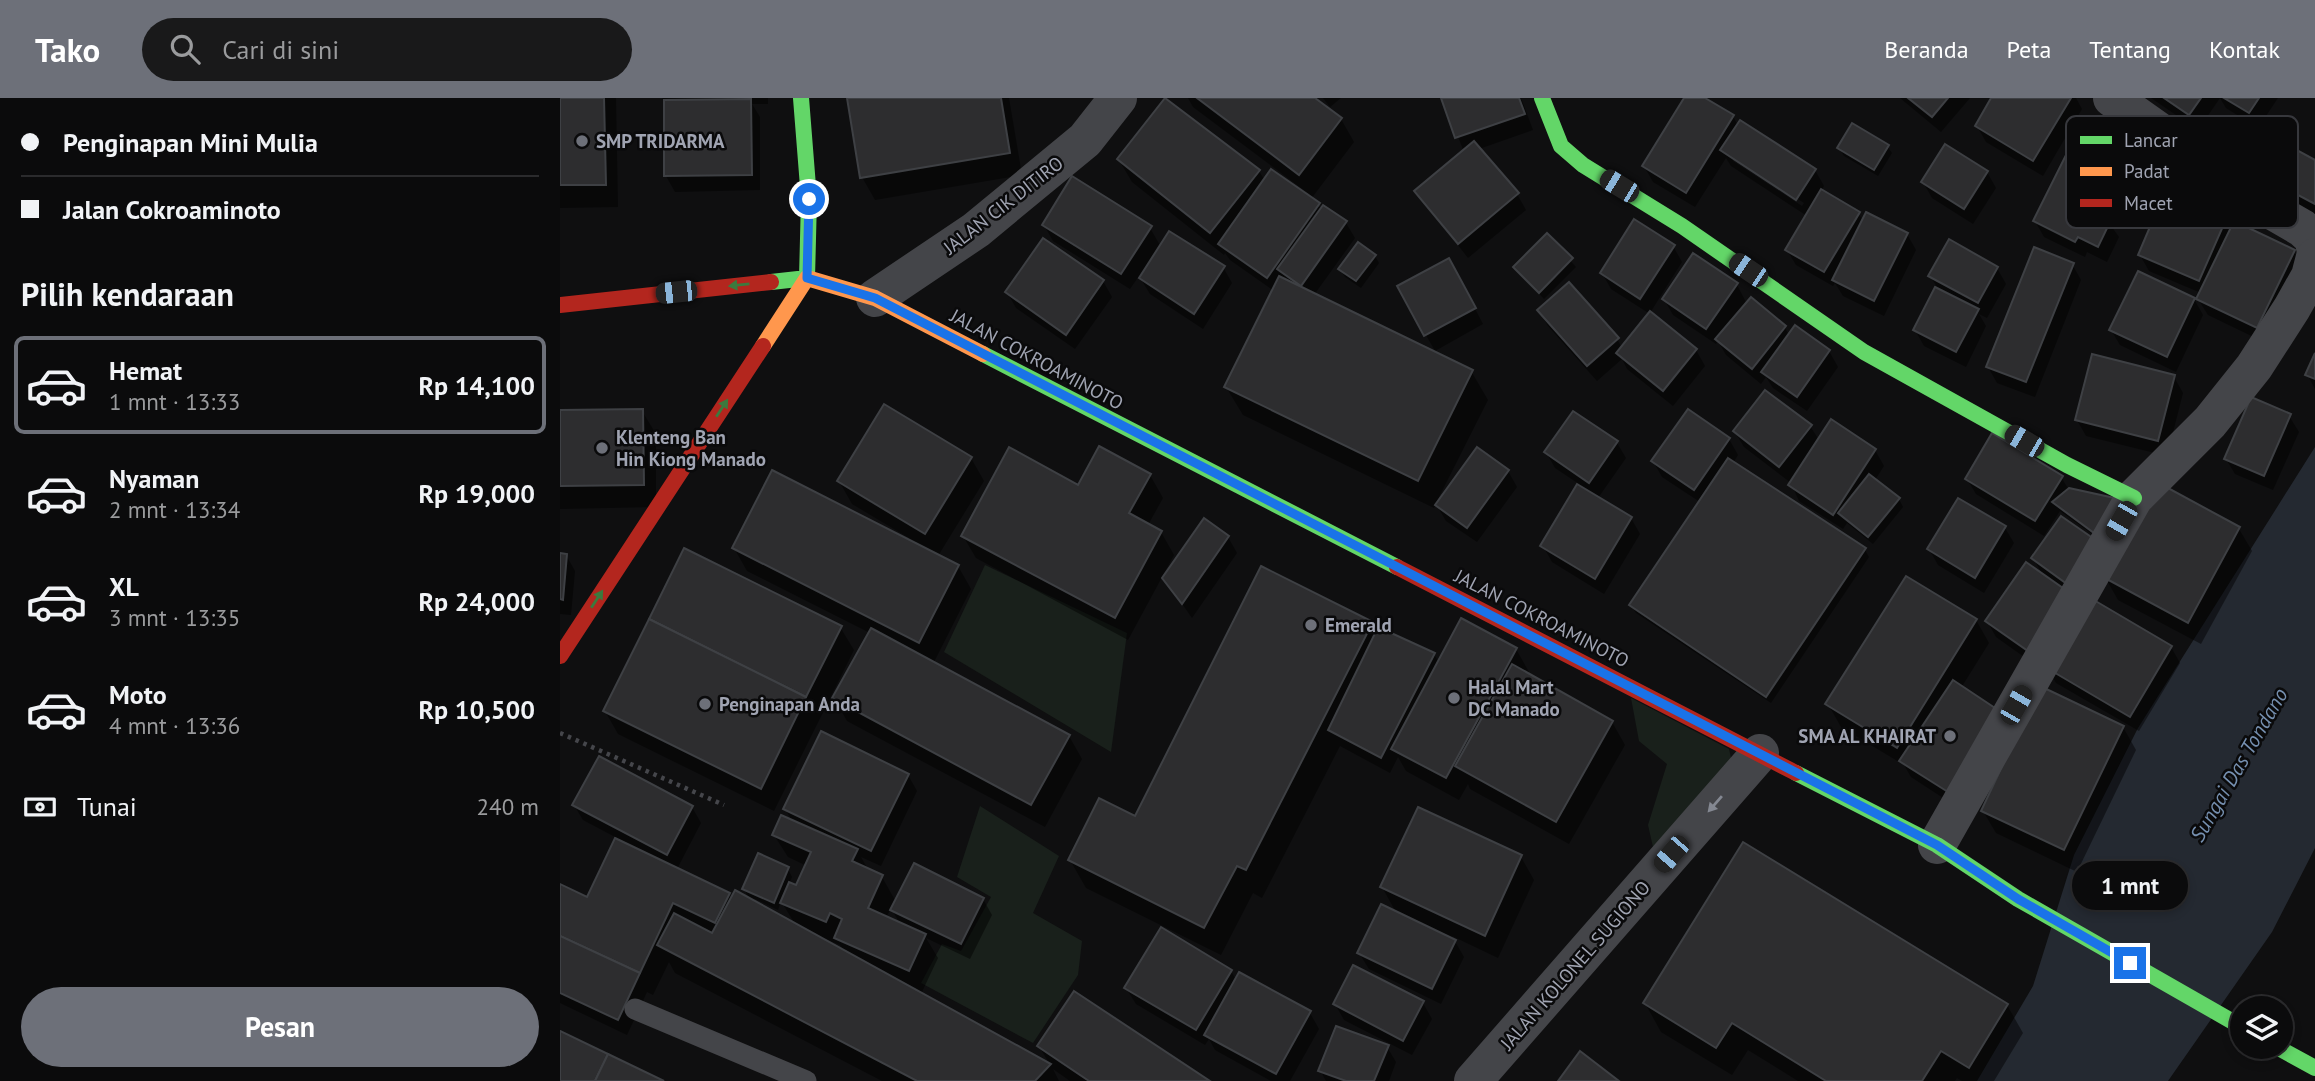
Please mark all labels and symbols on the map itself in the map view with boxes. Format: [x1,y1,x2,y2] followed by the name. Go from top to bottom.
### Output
[2066,116,2298,228] legend
[2124,128,2178,152] text: Lancar
[596,129,725,153] place label: SMP TRIDARMA
[574,133,590,149] marker: SMP TRIDARMA
[937,151,1068,260] street label: JALAN CIK DITIRO
[2124,159,2170,183] text: Padat
[1596,166,1643,206] car
[793,183,825,215] route start
[2124,191,2173,215] text: Macet
[1725,250,1772,290] car
[655,279,698,305] car
[728,280,750,291] one-way arrow
[945,303,1128,415] street label: JALAN COKROAMINOTO
[715,398,728,418] one-way arrow
[2001,421,2048,461] car
[616,425,766,471] place label: Klenteng Ban Hin Kiong Manado
[594,440,610,456] marker: Klenteng Ban Hin Kiong Manado
[2102,498,2141,544] car
[1450,563,1633,672] street label: JALAN COKROAMINOTO
[591,589,604,608] one-way arrow
[1325,613,1392,637] place label: Emerald
[1303,617,1319,633] marker: Emerald
[1468,675,1560,721] place label: Halal Mart DC Manado
[1997,682,2036,728] car
[2184,683,2294,847] water label: Sungai Das Tondano
[1446,690,1462,706] marker: Halal Mart DC Manado
[719,692,860,716] place label: Penginapan Anda
[697,696,713,712] marker: Penginapan Anda
[1798,724,1936,748] place label: SMA AL KHAIRAT
[1942,728,1958,744] marker: SMA AL KHAIRAT
[1708,796,1723,813] one-way arrow
[1650,831,1693,877] car
[2072,862,2188,910] callout: 1 mnt
[1494,876,1655,1055] street label: JALAN KOLONEL SUGIONO
[2114,947,2146,979] route end

